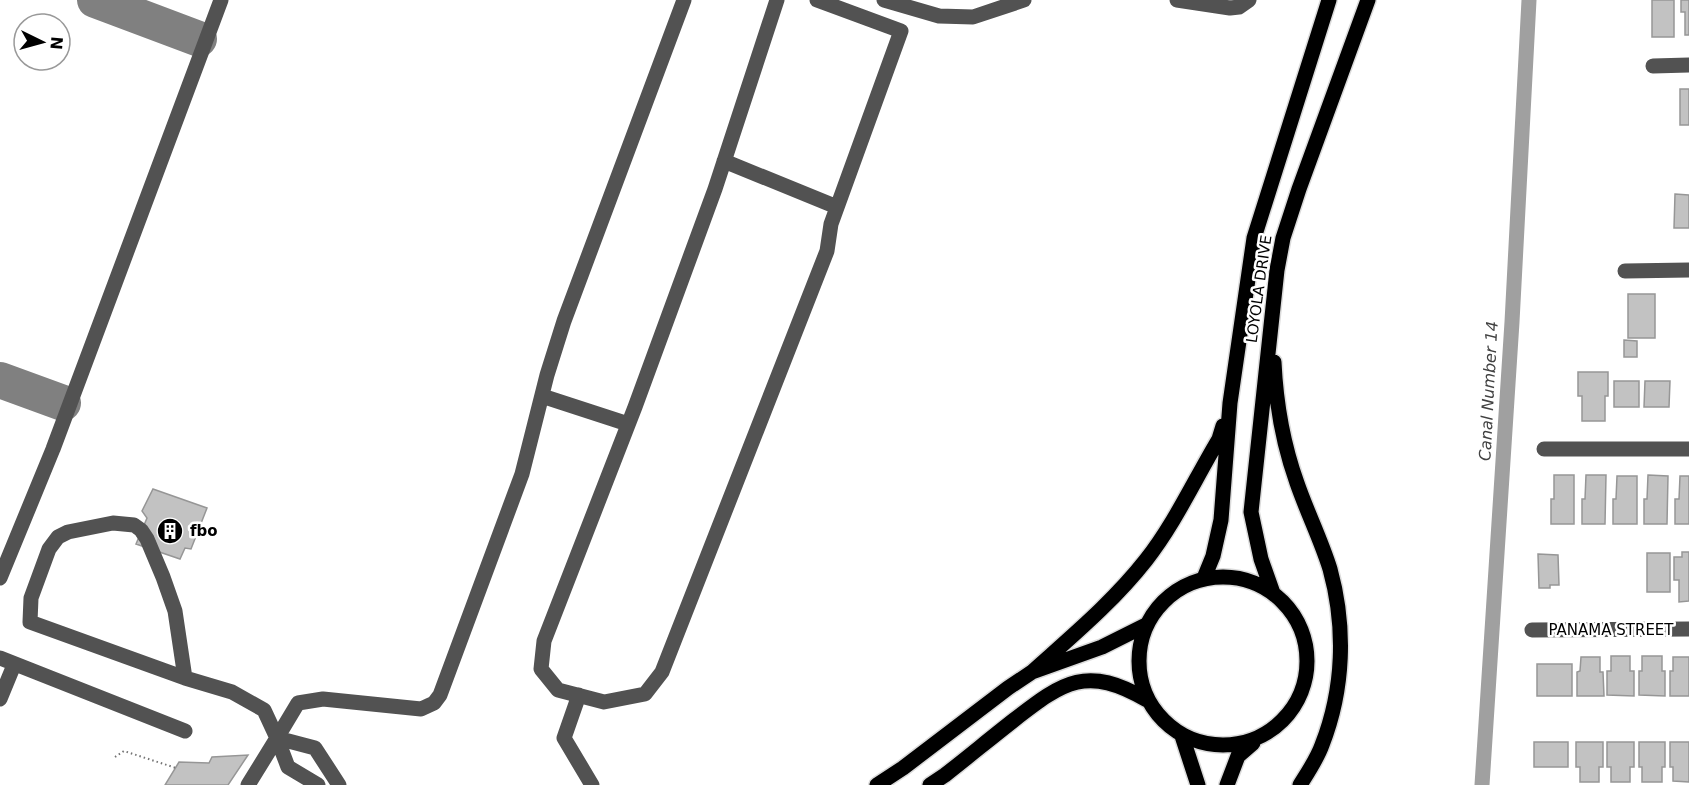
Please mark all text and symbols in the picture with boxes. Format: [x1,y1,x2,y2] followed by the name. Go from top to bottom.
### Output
[12,12,72,72] north arrow
[46,36,66,51] text: N
[1243,234,1275,344] street label: LOYOLA DRIVE
[1475,321,1502,462] water label: Canal Number 14
[155,516,185,546] building icon: fbo
[190,522,218,540] place label: fbo
[1548,621,1674,639] street label: PANAMA STREET

